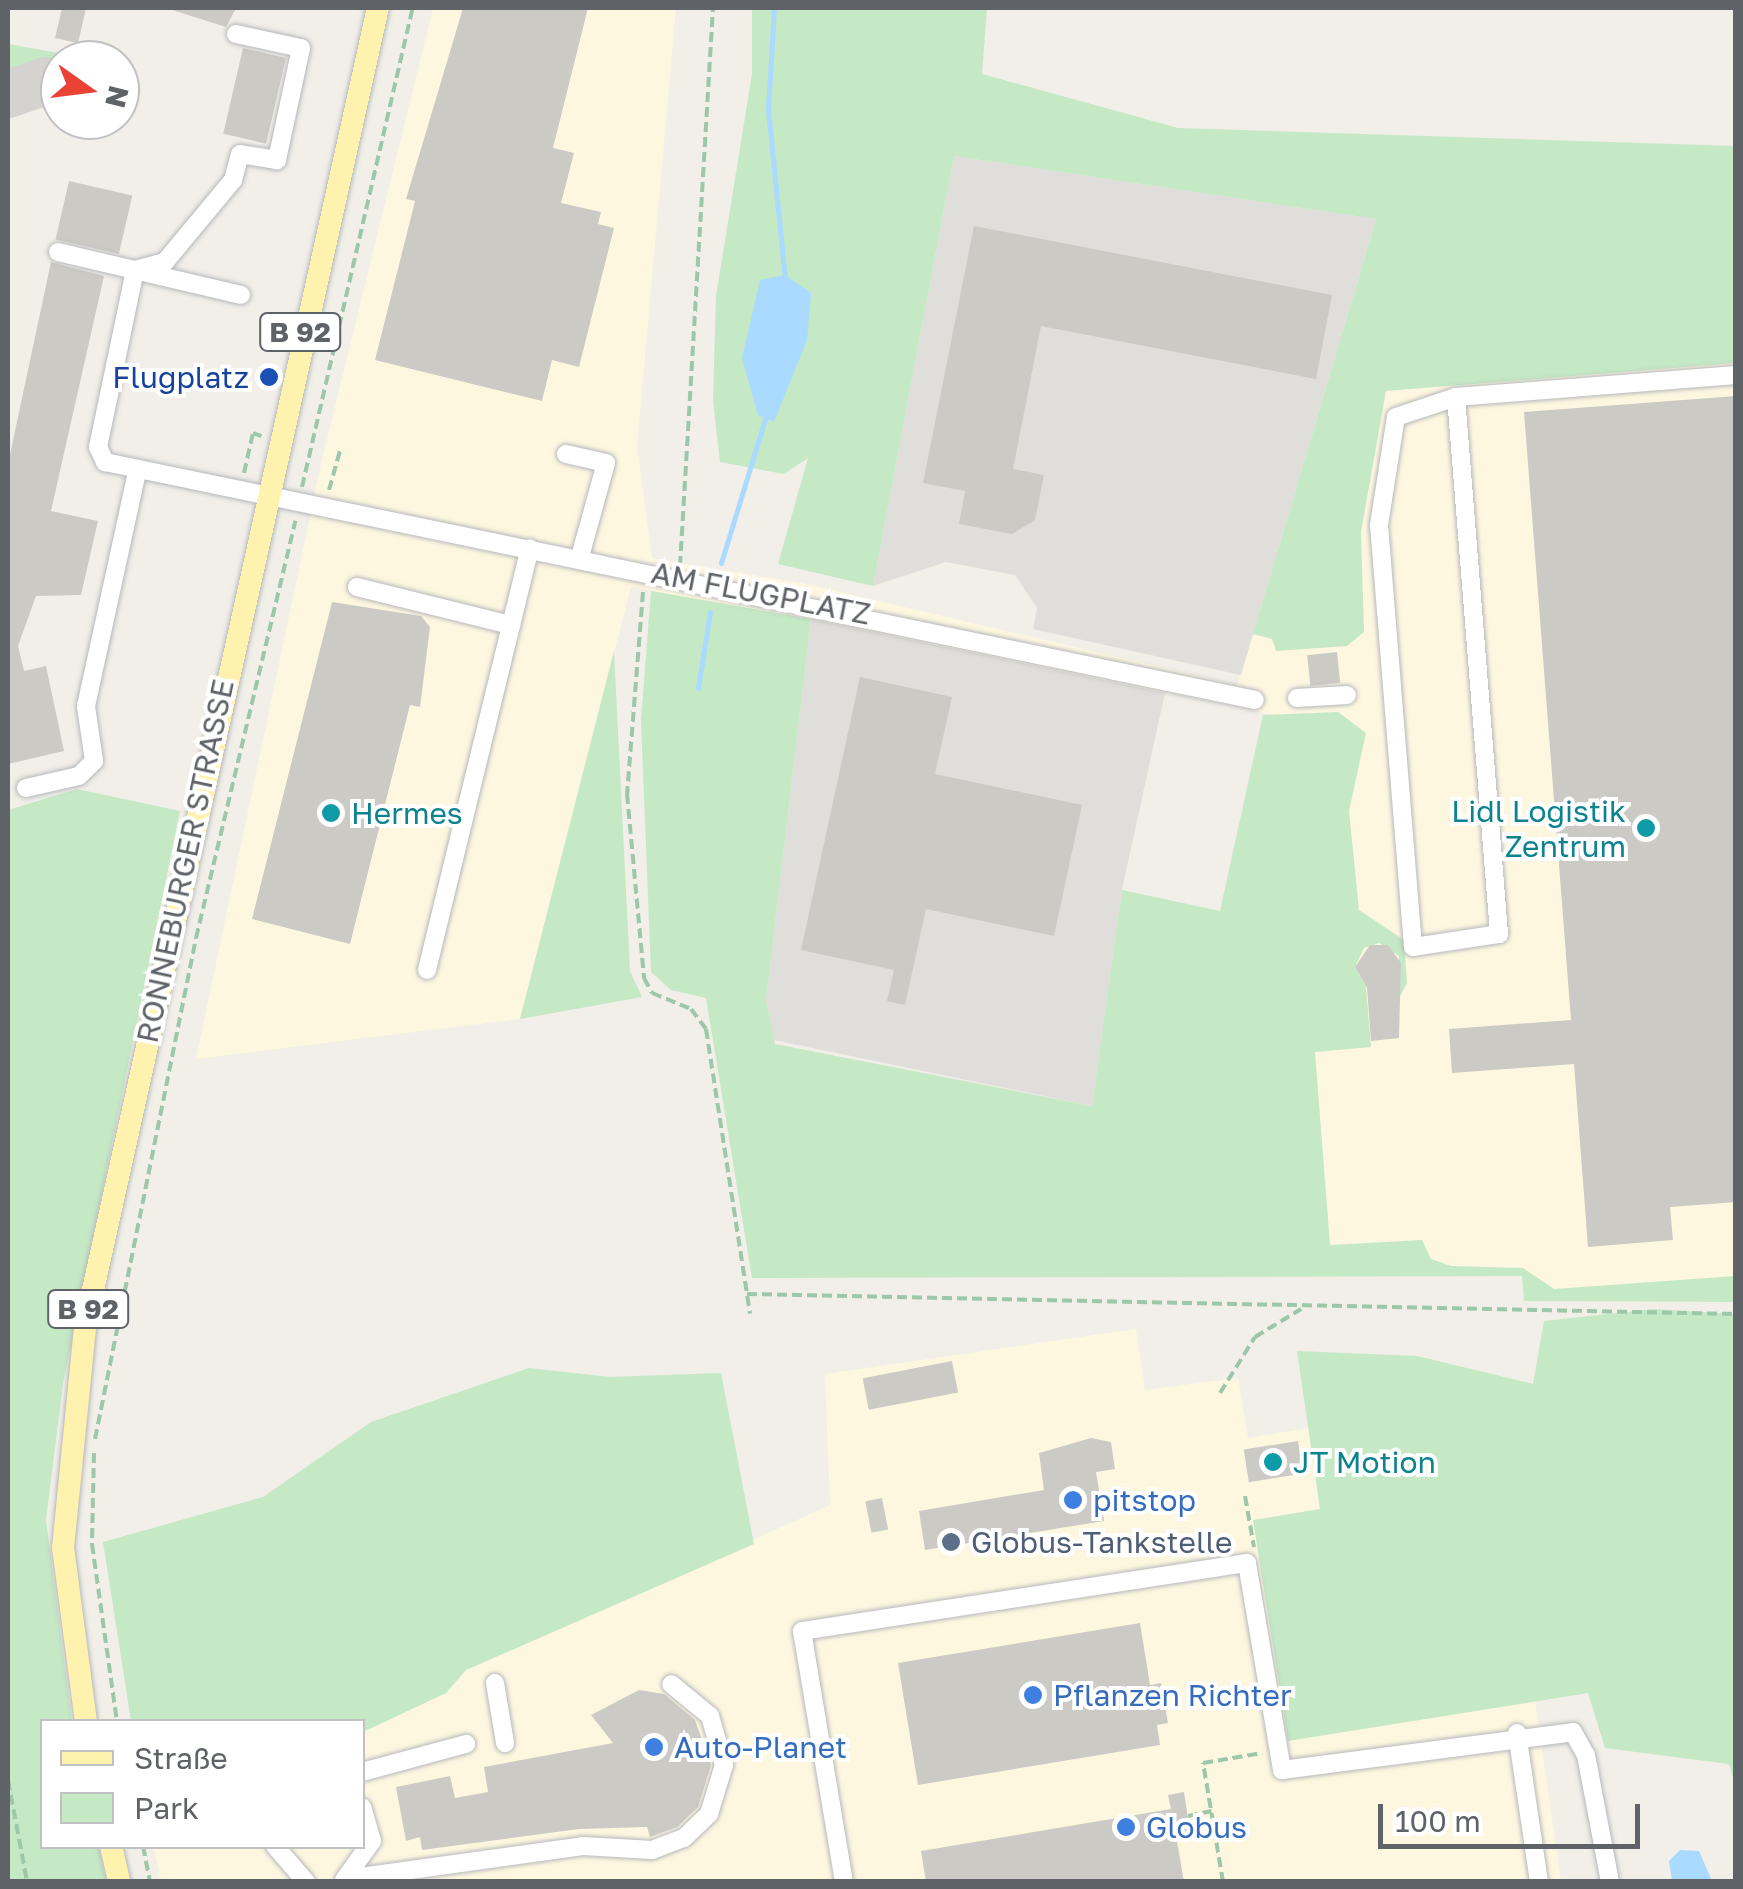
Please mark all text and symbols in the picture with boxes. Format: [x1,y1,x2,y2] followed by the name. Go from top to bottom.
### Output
[40,40,140,140] north arrow
[99,83,136,111] text: N
[258,309,342,355] road number: B 92
[112,359,249,395] place label: Flugplatz
[258,366,280,388] marker: Flugplatz
[648,554,874,632] street label: AM FLUGPLATZ
[129,676,241,1046] street label: RONNEBURGER STRASSE
[1451,793,1626,864] place label: Lidl Logistik Zentrum
[351,795,463,831] place label: Hermes
[320,802,342,824] marker: Hermes
[1635,817,1657,839] marker: Lidl Logistik Zentrum
[46,1286,130,1332] road number: B 92
[1293,1444,1436,1480] place label: JT Motion
[1262,1451,1284,1473] marker: JT Motion
[1093,1482,1196,1518] place label: pitstop
[1062,1489,1084,1511] marker: pitstop
[971,1524,1232,1560] place label: Globus-Tankstelle
[940,1531,962,1553] marker: Globus-Tankstelle
[1053,1677,1292,1713] place label: Pflanzen Richter
[1022,1684,1044,1706] marker: Pflanzen Richter
[40,1719,365,1849] legend
[674,1729,847,1765] place label: Auto-Planet
[643,1736,665,1758] marker: Auto-Planet
[134,1740,228,1776] text: Straße
[1383,1784,1646,1846] scale bar
[134,1790,199,1826] text: Park
[1395,1803,1481,1839] text: 100 m
[1146,1809,1247,1845] place label: Globus
[1115,1816,1137,1838] marker: Globus

